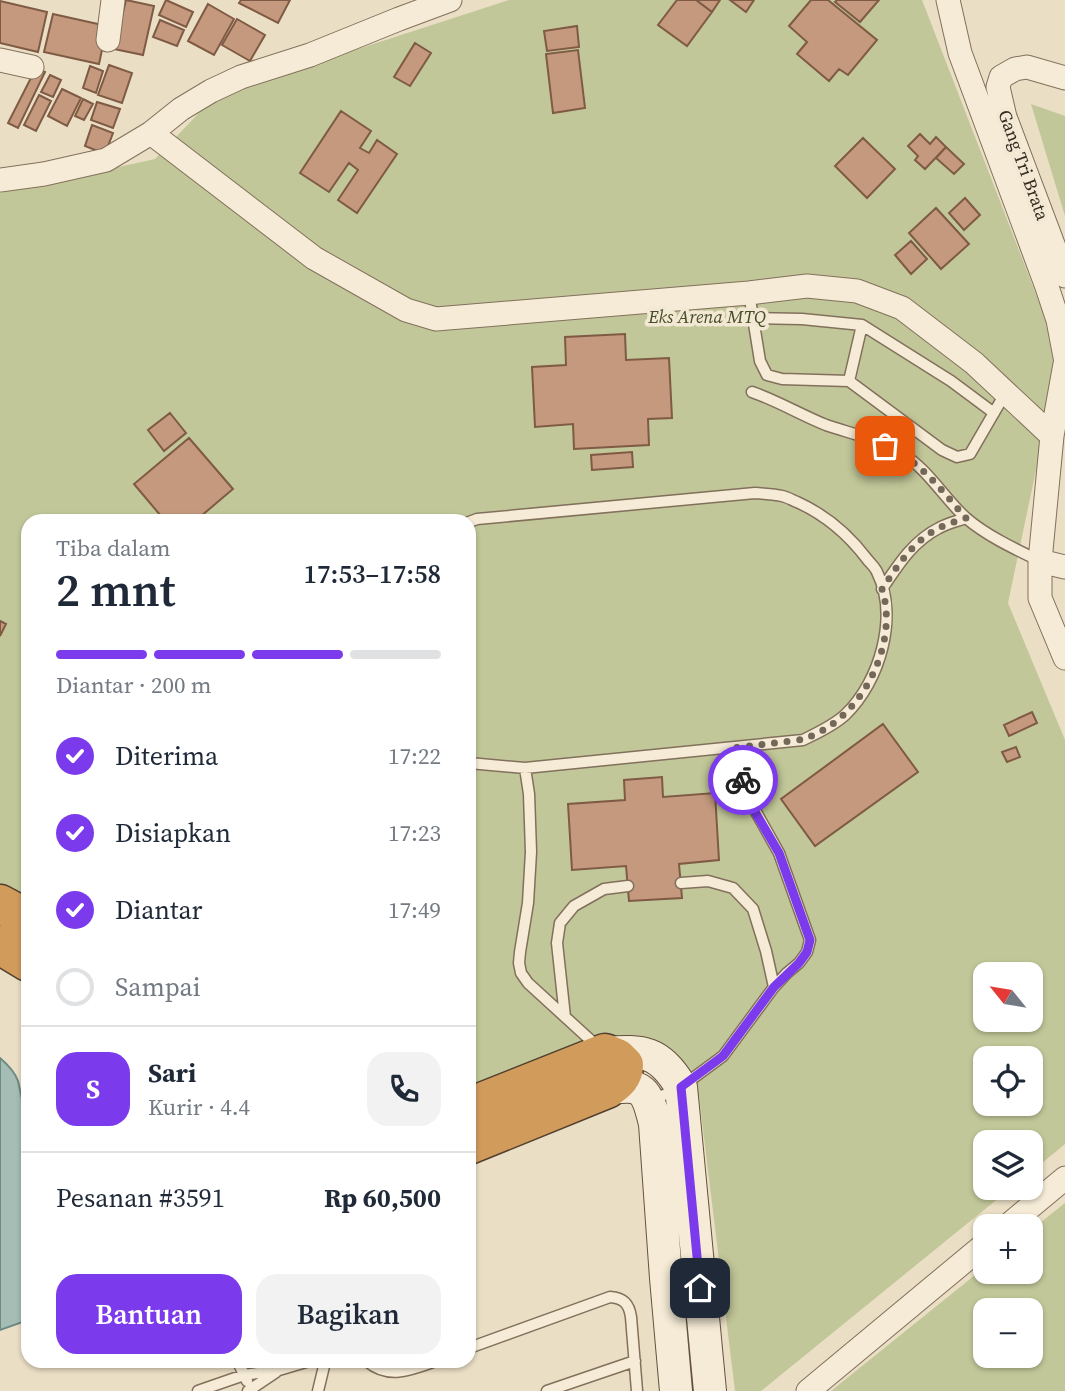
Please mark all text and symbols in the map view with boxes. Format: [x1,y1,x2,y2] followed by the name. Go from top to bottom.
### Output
[992,106,1056,224] street label: Gang Tri Brata
[647,304,766,329] park label: Eks Arena MTQ
[855,416,915,476] pin
[866,427,904,465] icon: bag
[56,532,171,564] text: Tiba dalam
[304,556,441,592] text: 17:53–17:58
[56,558,175,621] text: 2 mnt
[56,669,212,701] text: Diantar · 200 m
[56,737,94,775] icon: check
[115,738,218,774] text: Diterima
[388,740,441,772] text: 17:22
[708,745,778,815] courier
[724,761,762,799] icon: bike
[56,814,94,852] icon: check
[115,815,231,851] text: Disiapkan
[388,817,441,849] text: 17:23
[56,891,94,929] icon: check
[115,892,203,928] text: Diantar
[388,894,441,926] text: 17:49
[973,962,1043,1032] north arrow
[973,962,1043,1368] map controls
[115,969,201,1005] text: Sampai
[973,1046,1043,1116] button: locate
[367,1052,441,1126] button: phone
[148,1055,196,1091] text: Sari
[86,1071,100,1107] text: S
[148,1091,250,1123] text: Kurir · 4.4
[973,1130,1043,1200] button: layers
[56,1180,225,1216] text: Pesanan #3591
[324,1180,441,1216] text: Rp 60,500
[973,1214,1043,1284] button: +
[670,1258,730,1318] pin
[681,1269,719,1307] icon: home
[56,1274,242,1354] button: Bantuan
[256,1274,441,1354] button: Bagikan
[973,1298,1043,1368] button: −

